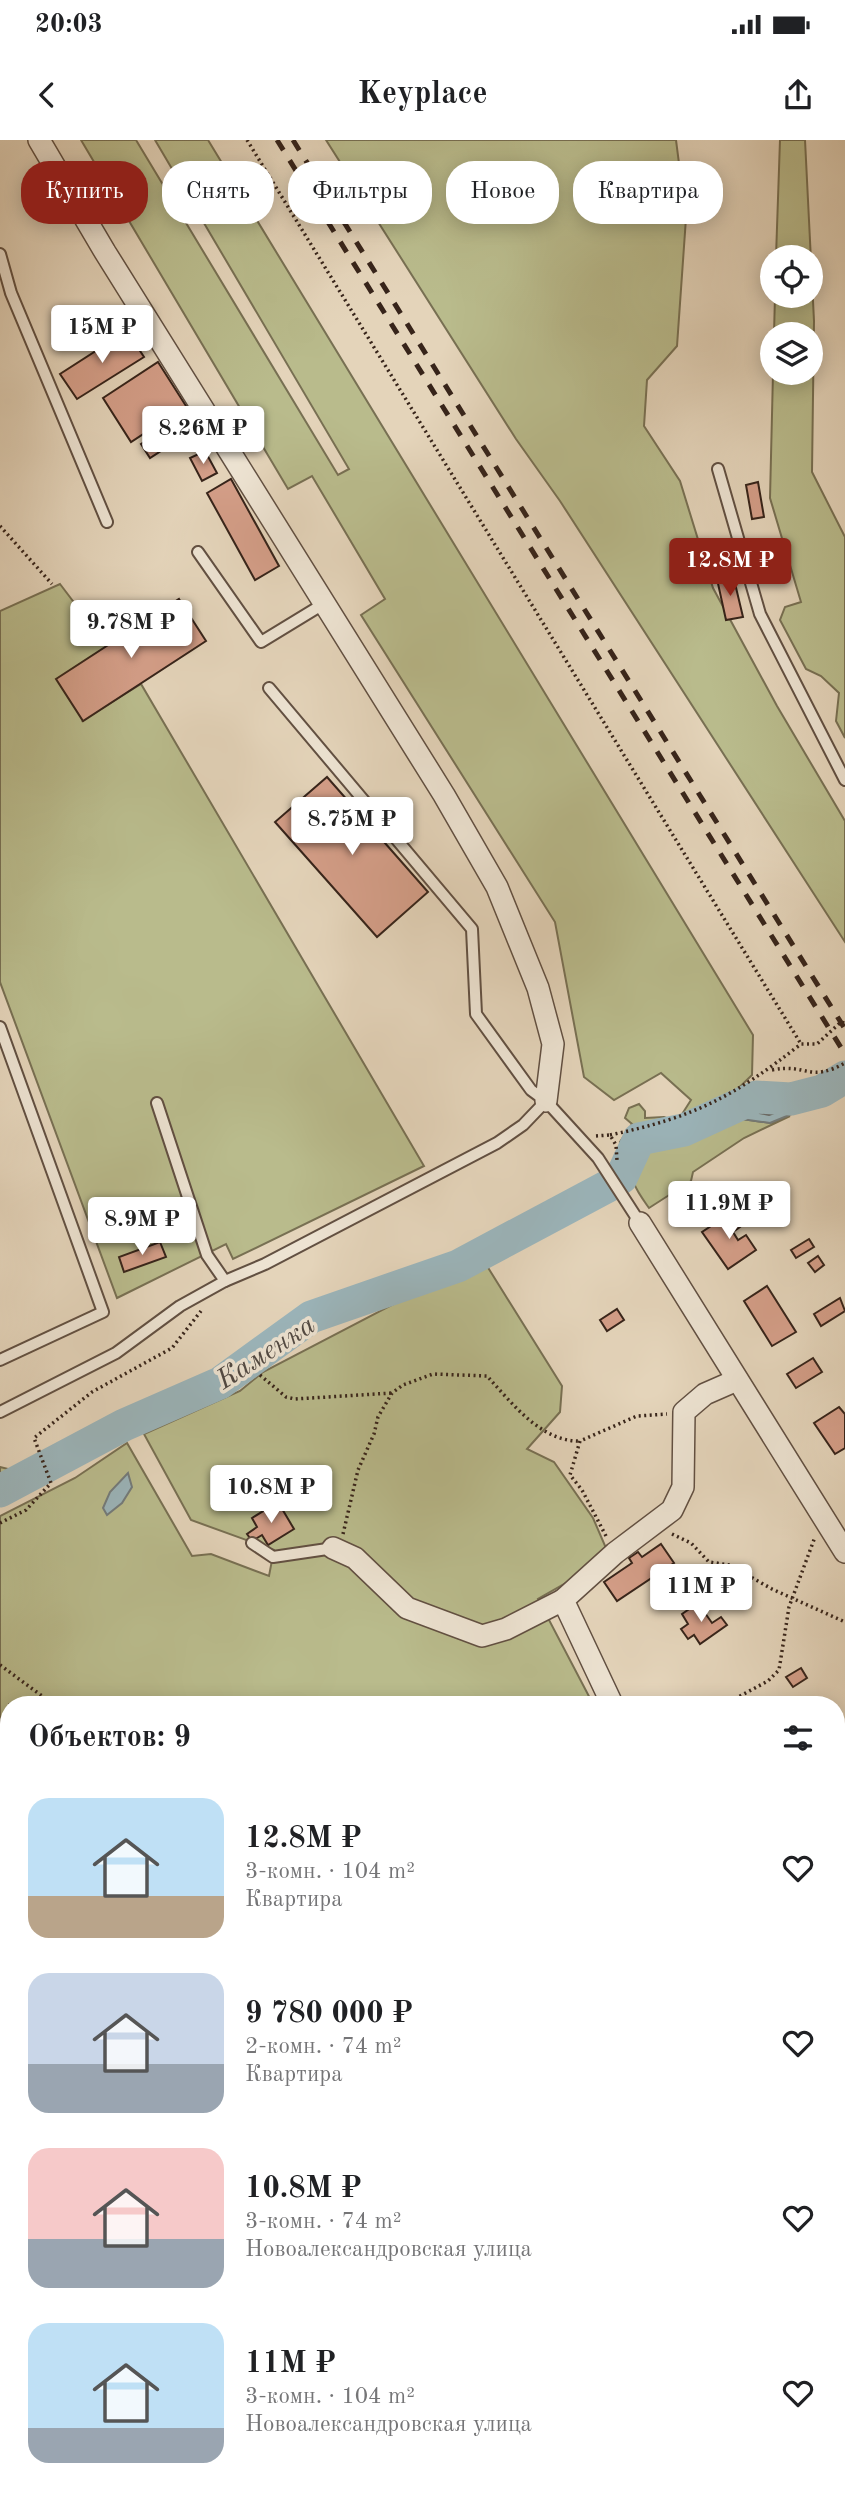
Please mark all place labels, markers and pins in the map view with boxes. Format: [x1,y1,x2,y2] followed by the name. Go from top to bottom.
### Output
[53,306,151,365] pin: 15M ₽
[138,406,268,466] pin: 8.26M ₽
[665,538,795,598] pin: 12.8M ₽
[66,601,196,660] pin: 9.78M ₽
[287,798,417,857] pin: 8.75M ₽
[664,1182,794,1241] pin: 11.9M ₽
[85,1198,199,1257] pin: 8.9M ₽
[206,1466,336,1525] pin: 10.8M ₽
[652,1564,750,1624] pin: 11M ₽

